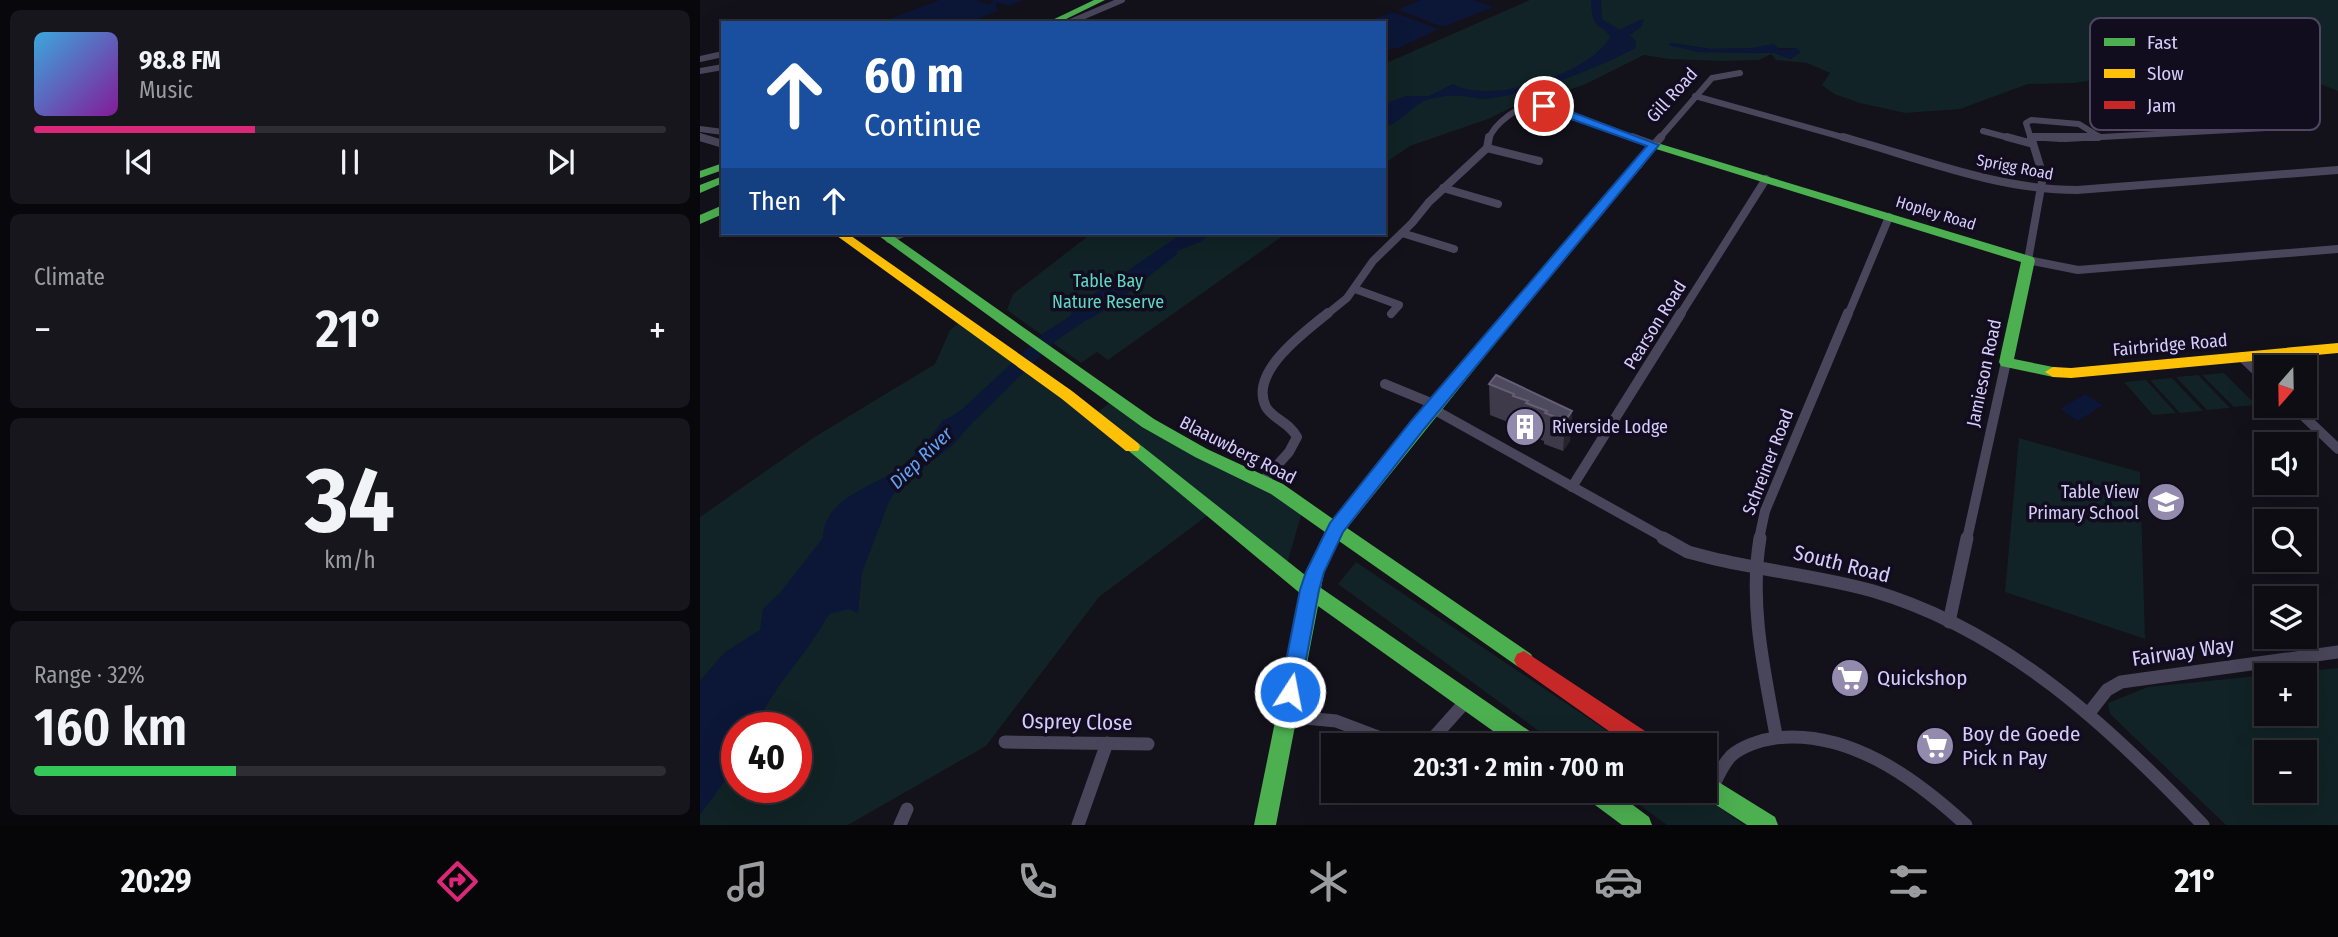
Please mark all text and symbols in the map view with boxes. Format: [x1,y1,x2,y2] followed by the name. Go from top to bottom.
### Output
[2090,18,2320,130] legend
[2147,31,2178,54] text: Fast
[139,45,221,76] text: 98.8 FM
[864,46,964,105] text: 60 m
[749,49,840,140] icon: ahead
[2147,62,2184,85] text: Slow
[1642,63,1702,127] street label: Gill Road
[139,76,193,104] text: Music
[1514,76,1574,136] pin
[1525,87,1563,125] icon: arrive
[2147,94,2176,117] text: Jam
[864,106,981,144] text: Continue
[120,143,158,181] icon: previous
[331,143,369,181] icon: pause
[542,143,580,181] icon: next
[1975,150,2055,184] street label: Sprigg Road
[815,182,853,220] icon: ahead
[749,186,801,217] text: Then
[1894,192,1978,234] street label: Hopley Road
[34,263,105,291] text: Climate
[1052,270,1164,313] park label: Table Bay Nature Reserve
[1619,276,1691,374] street label: Pearson Road
[315,298,384,361] text: 21°
[34,307,51,353] text: −
[649,307,666,353] text: +
[1962,317,2006,429] street label: Jamieson Road
[2112,329,2228,361] street label: Fairbridge Road
[2254,355,2317,418] north arrow
[2254,355,2317,803] map controls
[1504,406,1546,448] building icon: Riverside Lodge
[1738,406,1798,518] street label: Schreiner Road
[1176,411,1300,489] street label: Blaauwberg Road
[1552,416,1668,438] place label: Riverside Lodge
[885,422,958,493] water label: Diep River
[2254,432,2317,495] button: sound
[305,446,395,555] text: 34
[2028,481,2139,524] place label: Table View Primary School
[2145,481,2187,523] school or university icon: Table View Primary School
[2254,509,2317,572] button: search
[1791,539,1893,589] street label: South Road
[324,546,376,574] text: km/h
[2254,586,2317,649] button: layers
[2130,632,2236,672] street label: Fairway Way
[1253,655,1327,729] position arrow
[1829,657,1871,699] supermarket icon: Quickshop
[34,661,145,689] text: Range · 32%
[2254,663,2317,726] button: +
[1877,665,1967,691] place label: Quickshop
[34,696,187,759] text: 160 km
[1021,708,1133,736] street label: Osprey Close
[721,712,812,803] speed limit sign: 40
[1962,721,2080,771] place label: Boy de Goede Pick n Pay
[1914,725,1956,767] supermarket icon: Boy de Goede Pick n Pay
[2254,740,2317,803] button: −
[1414,752,1624,783] text: 20:31 · 2 min · 700 m
[433,857,482,906] icon: directions
[723,857,772,906] icon: music
[1013,857,1062,906] icon: phone
[1304,857,1353,906] icon: climate
[1594,857,1643,906] icon: car
[1884,857,1933,906] icon: filters
[121,862,191,900] text: 20:29
[2175,862,2217,900] text: 21°

